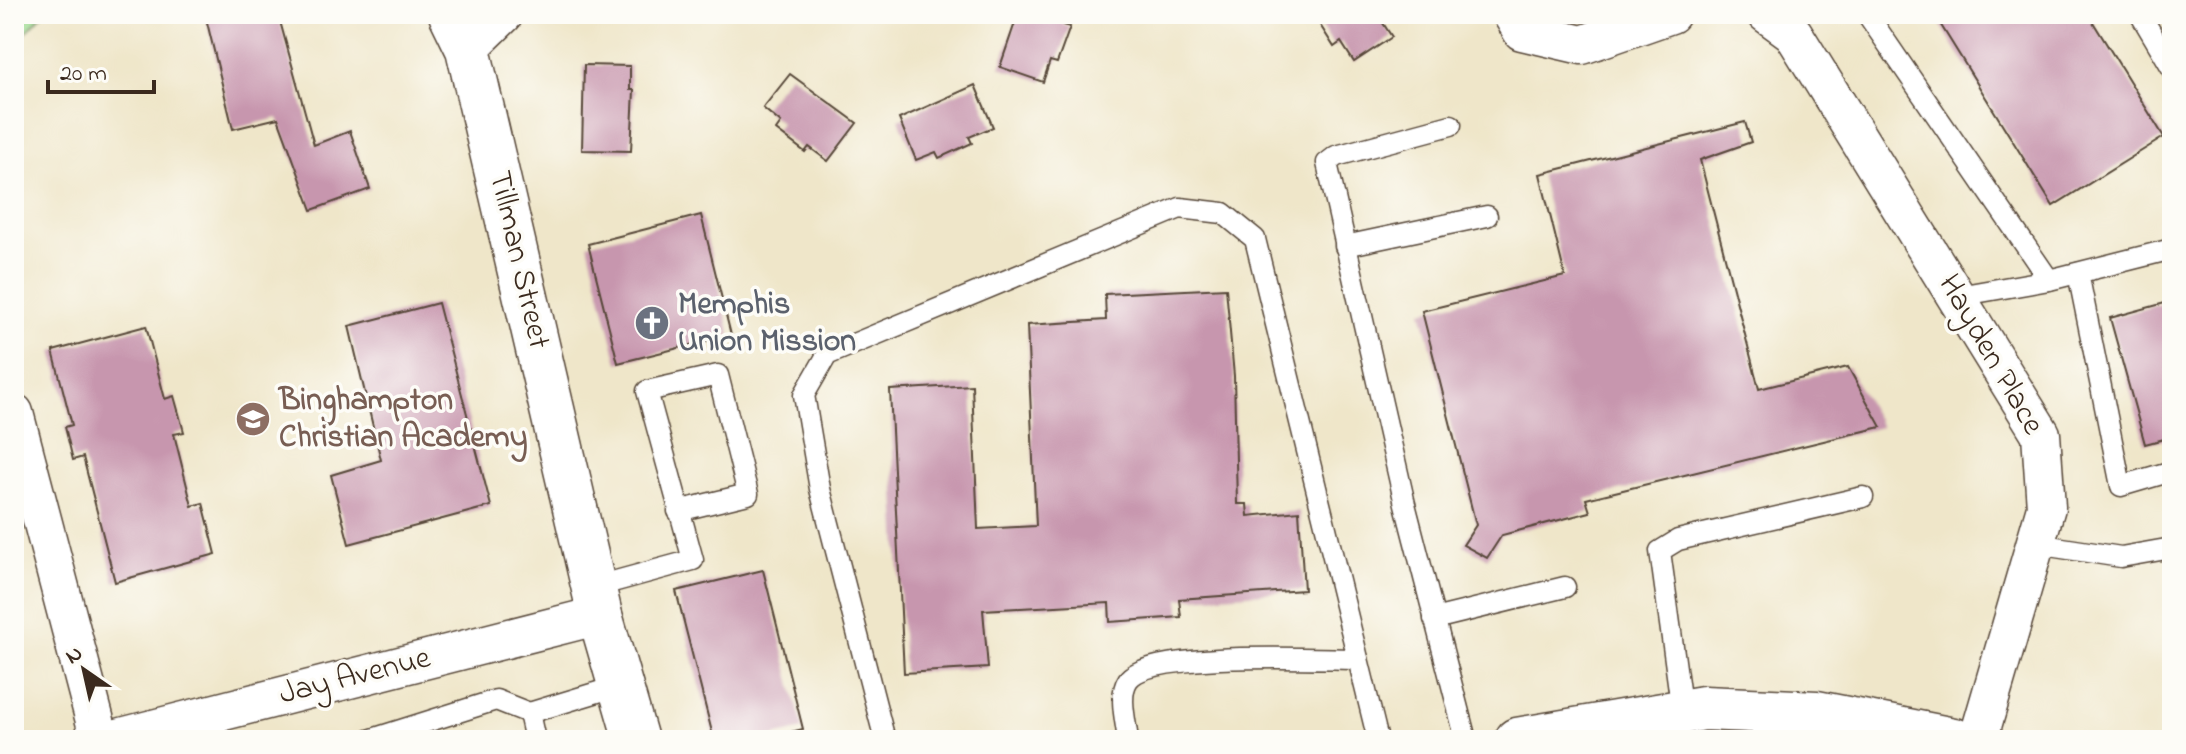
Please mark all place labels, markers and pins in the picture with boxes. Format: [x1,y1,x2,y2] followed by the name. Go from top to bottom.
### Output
[678,282,856,366] place label: Memphis Union Mission
[633,304,671,342] church icon: Memphis Union Mission
[277,378,528,463] place label: Binghampton Christian Academy
[234,400,272,438] school or university icon: Binghampton Christian Academy

